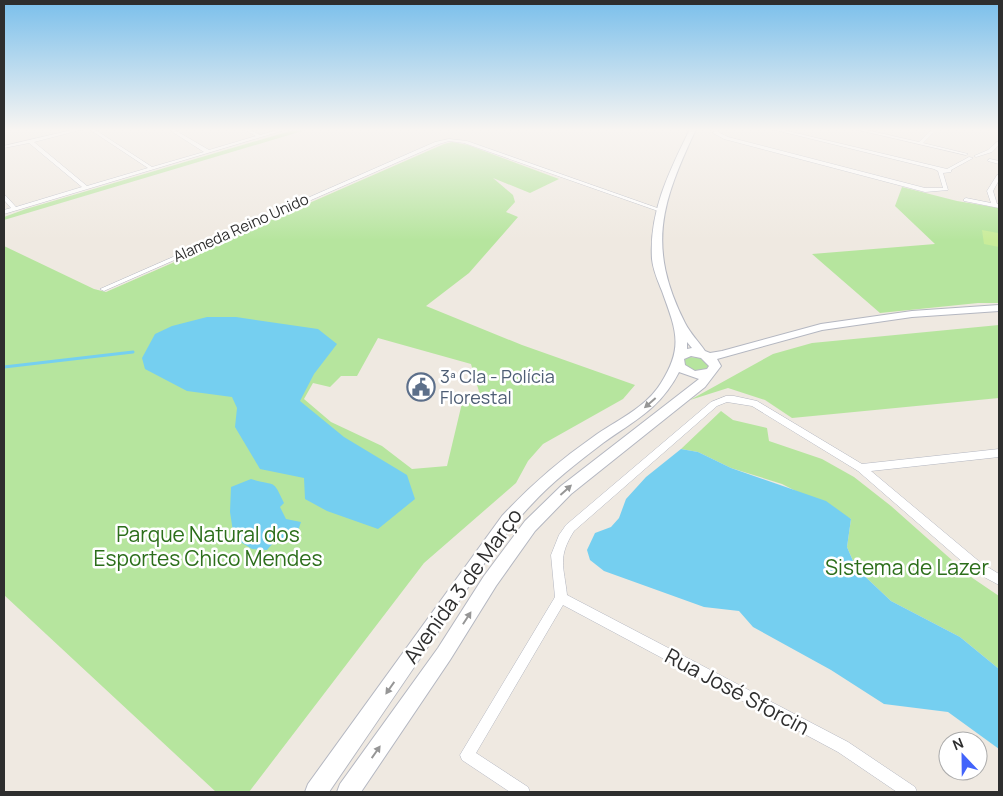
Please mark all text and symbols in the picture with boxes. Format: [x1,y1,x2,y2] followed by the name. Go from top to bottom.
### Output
[170,188,312,267] street label: Alameda Reino Unido
[440,364,555,409] place label: 3ª CIa - Polícia Florestal
[406,372,436,402] public building icon: 3ª CIa - Polícia Florestal
[644,397,656,408] one-way arrow
[560,484,572,496] one-way arrow
[396,502,528,669] street label: Avenida 3 de Março
[94,520,323,572] park label: Parque Natural dos Esportes Chico Mendes
[825,553,989,581] park label: Sistema de Lazer
[462,611,472,625] one-way arrow
[660,641,814,741] street label: Rua José Sforcin
[385,681,395,695] one-way arrow
[938,731,988,781] north arrow
[950,733,966,754] text: N
[370,746,380,759] one-way arrow

